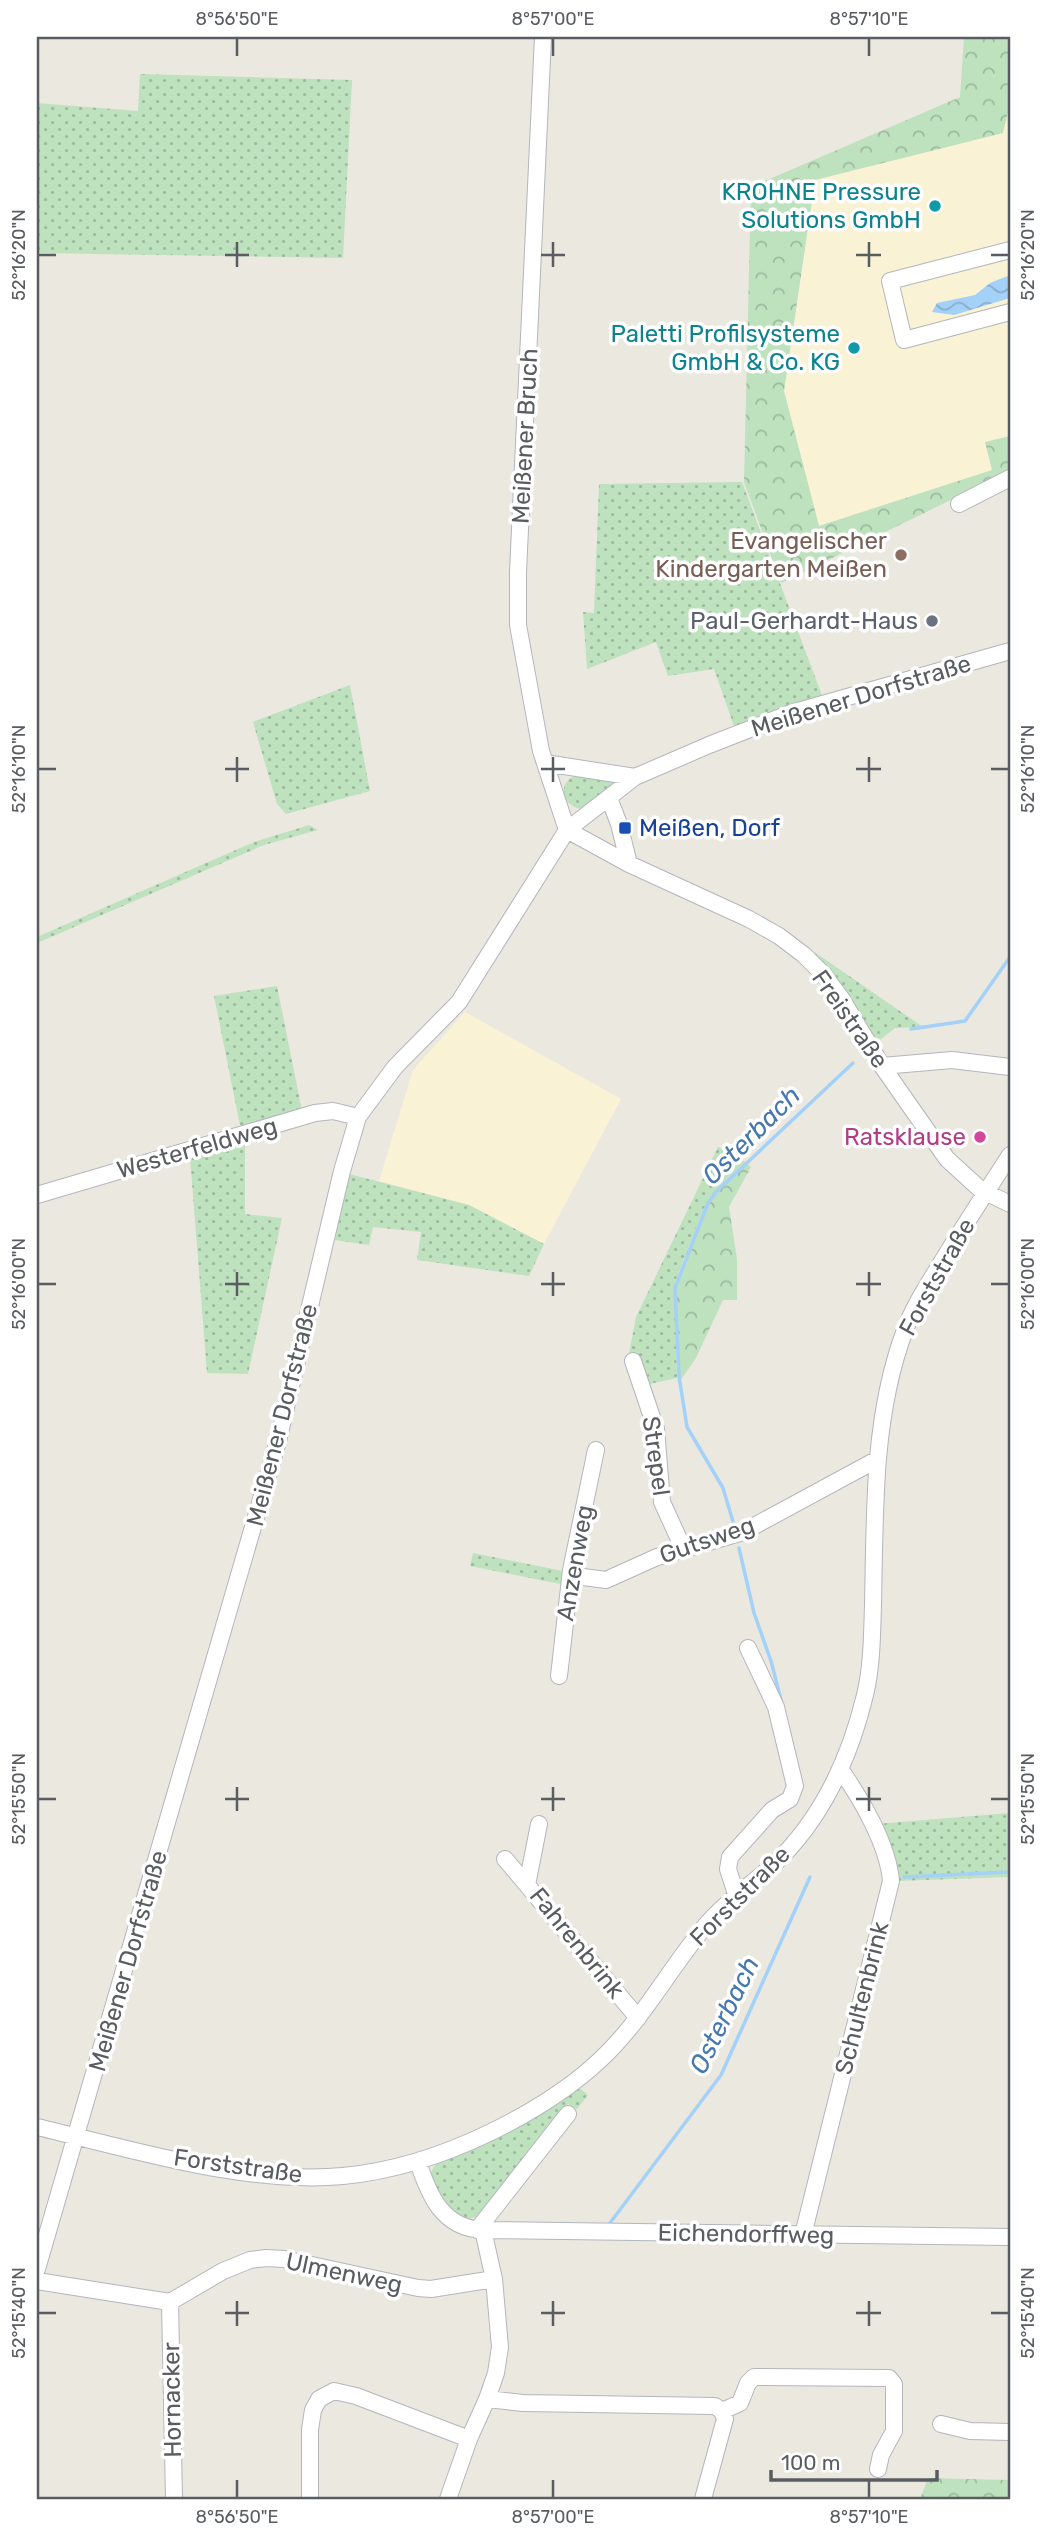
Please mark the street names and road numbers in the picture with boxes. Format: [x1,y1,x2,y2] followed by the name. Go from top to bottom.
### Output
[506,347,544,525] street label: Meißener Bruch
[748,649,974,743] street label: Meißener Dorfstraße
[806,965,894,1073] street label: Freistraße
[114,1112,280,1184] street label: Westerfeldweg
[893,1214,981,1340] street label: Forststraße
[241,1301,323,1529] street label: Meißener Dorfstraße
[637,1414,675,1498] street label: Strepel
[551,1503,599,1623] street label: Anzenweg
[656,1511,758,1569] street label: Gutsweg
[684,1840,796,1952] street label: Forststraße
[83,1847,173,2075] street label: Meißener Dorfstraße
[524,1882,630,2004] street label: Fahrenbrink
[829,1918,895,2077] street label: Schultenbrink
[172,2143,304,2189] street label: Forststraße
[657,2218,835,2250] street label: Eichendorffweg
[283,2247,405,2299] street label: Ulmenweg
[157,2342,187,2458] street label: Hornacker

